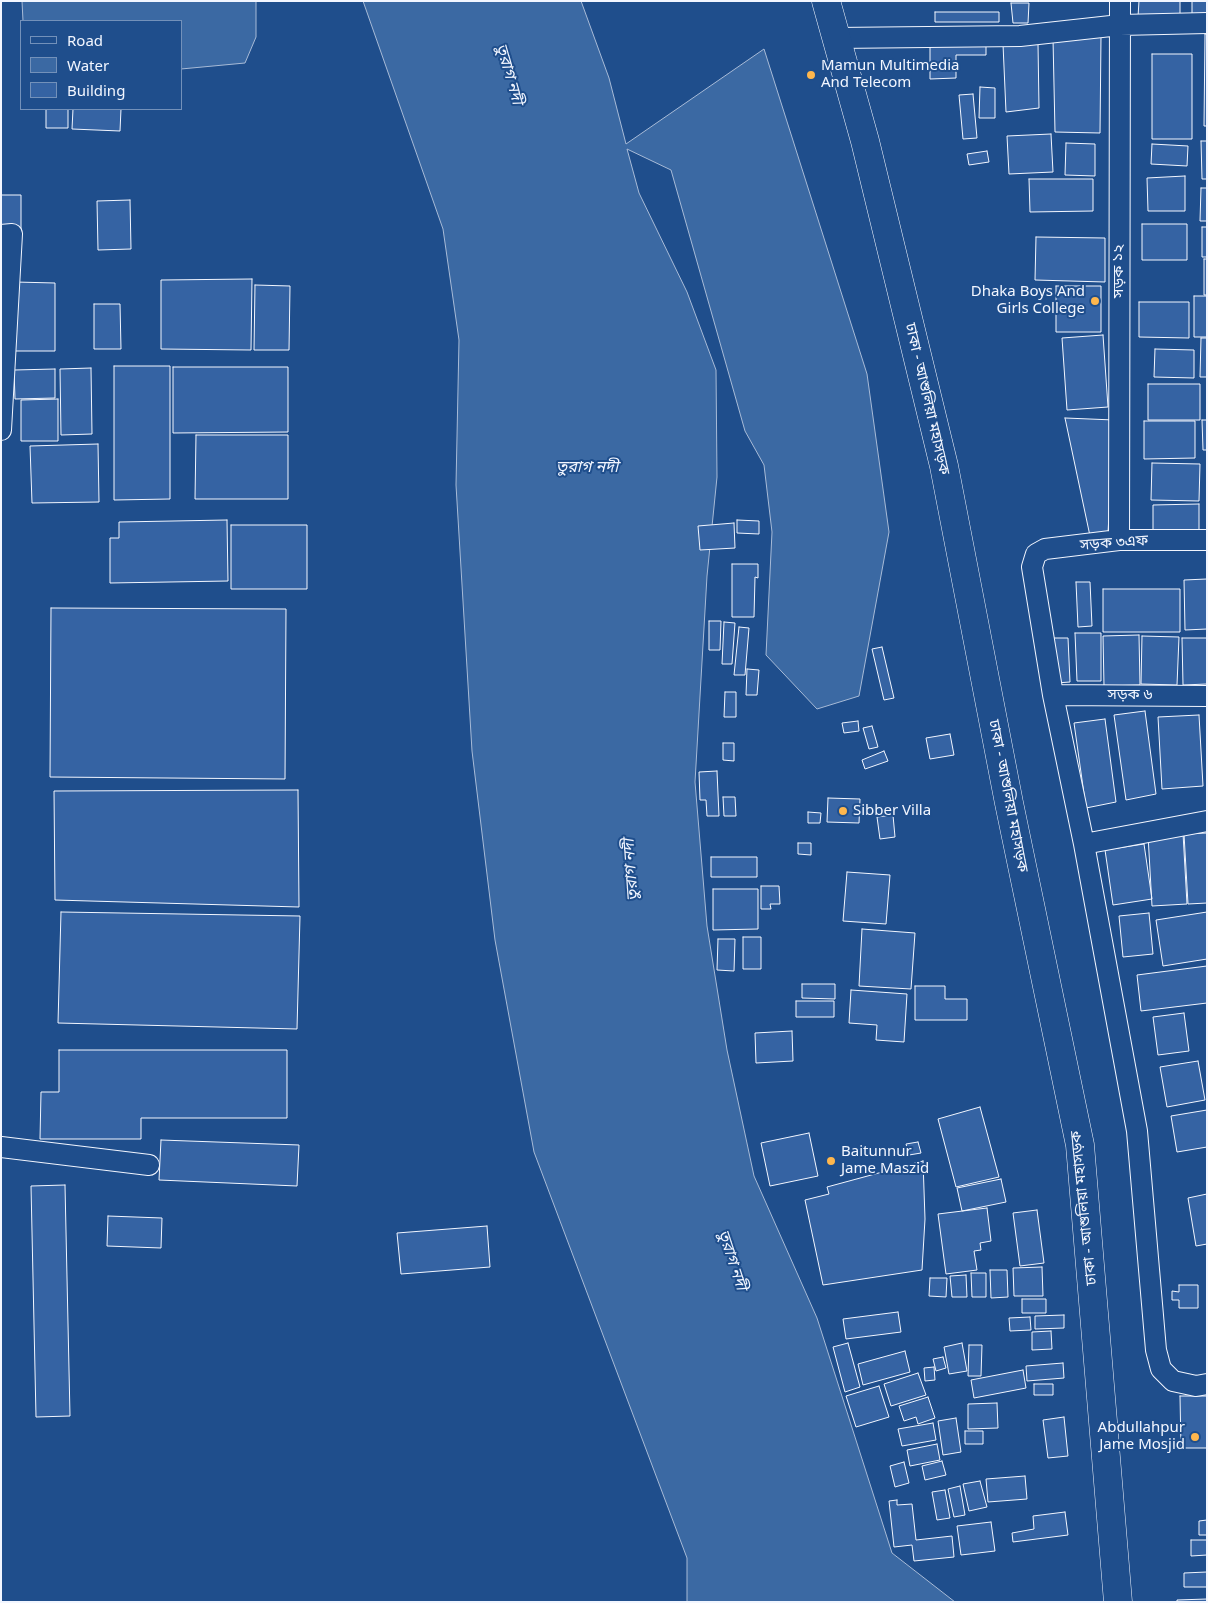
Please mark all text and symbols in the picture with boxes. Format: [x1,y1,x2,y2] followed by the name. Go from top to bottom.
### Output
[20,20,182,110] legend
[67,30,103,50] text: Road
[491,41,527,107] water label: তুরাগ নদী
[67,55,109,75] text: Water
[821,57,960,92] place label: Mamun Multimedia And Telecom
[805,69,817,81] marker: Mamun Multimedia And Telecom
[67,80,125,100] text: Building
[1110,244,1128,298] street label: সড়ক ১২
[971,283,1085,318] place label: Dhaka Boys And Girls College
[1089,295,1101,307] marker: Dhaka Boys And Girls College
[901,321,953,477] street label: ঢাকা - আশুলিয়া মহাসড়ক
[556,457,618,477] water label: তুরাগ নদী
[1079,532,1149,554] street label: সড়ক ৩এফ
[1108,686,1152,704] street label: সড়ক ৬
[984,718,1032,874] street label: ঢাকা - আশুলিয়া মহাসড়ক
[853,802,931,820] place label: Sibber Villa
[837,805,849,817] marker: Sibber Villa
[619,838,643,902] water label: তুরাগ নদী
[1067,1130,1101,1286] street label: ঢাকা - আশুলিয়া মহাসড়ক
[841,1143,929,1178] place label: Baitunnur Jame Maszid
[825,1155,837,1167] marker: Baitunnur Jame Maszid
[713,1227,751,1293] water label: তুরাগ নদী
[1098,1419,1185,1454] place label: Abdullahpur Jame Mosjid
[1189,1431,1201,1443] marker: Abdullahpur Jame Mosjid

